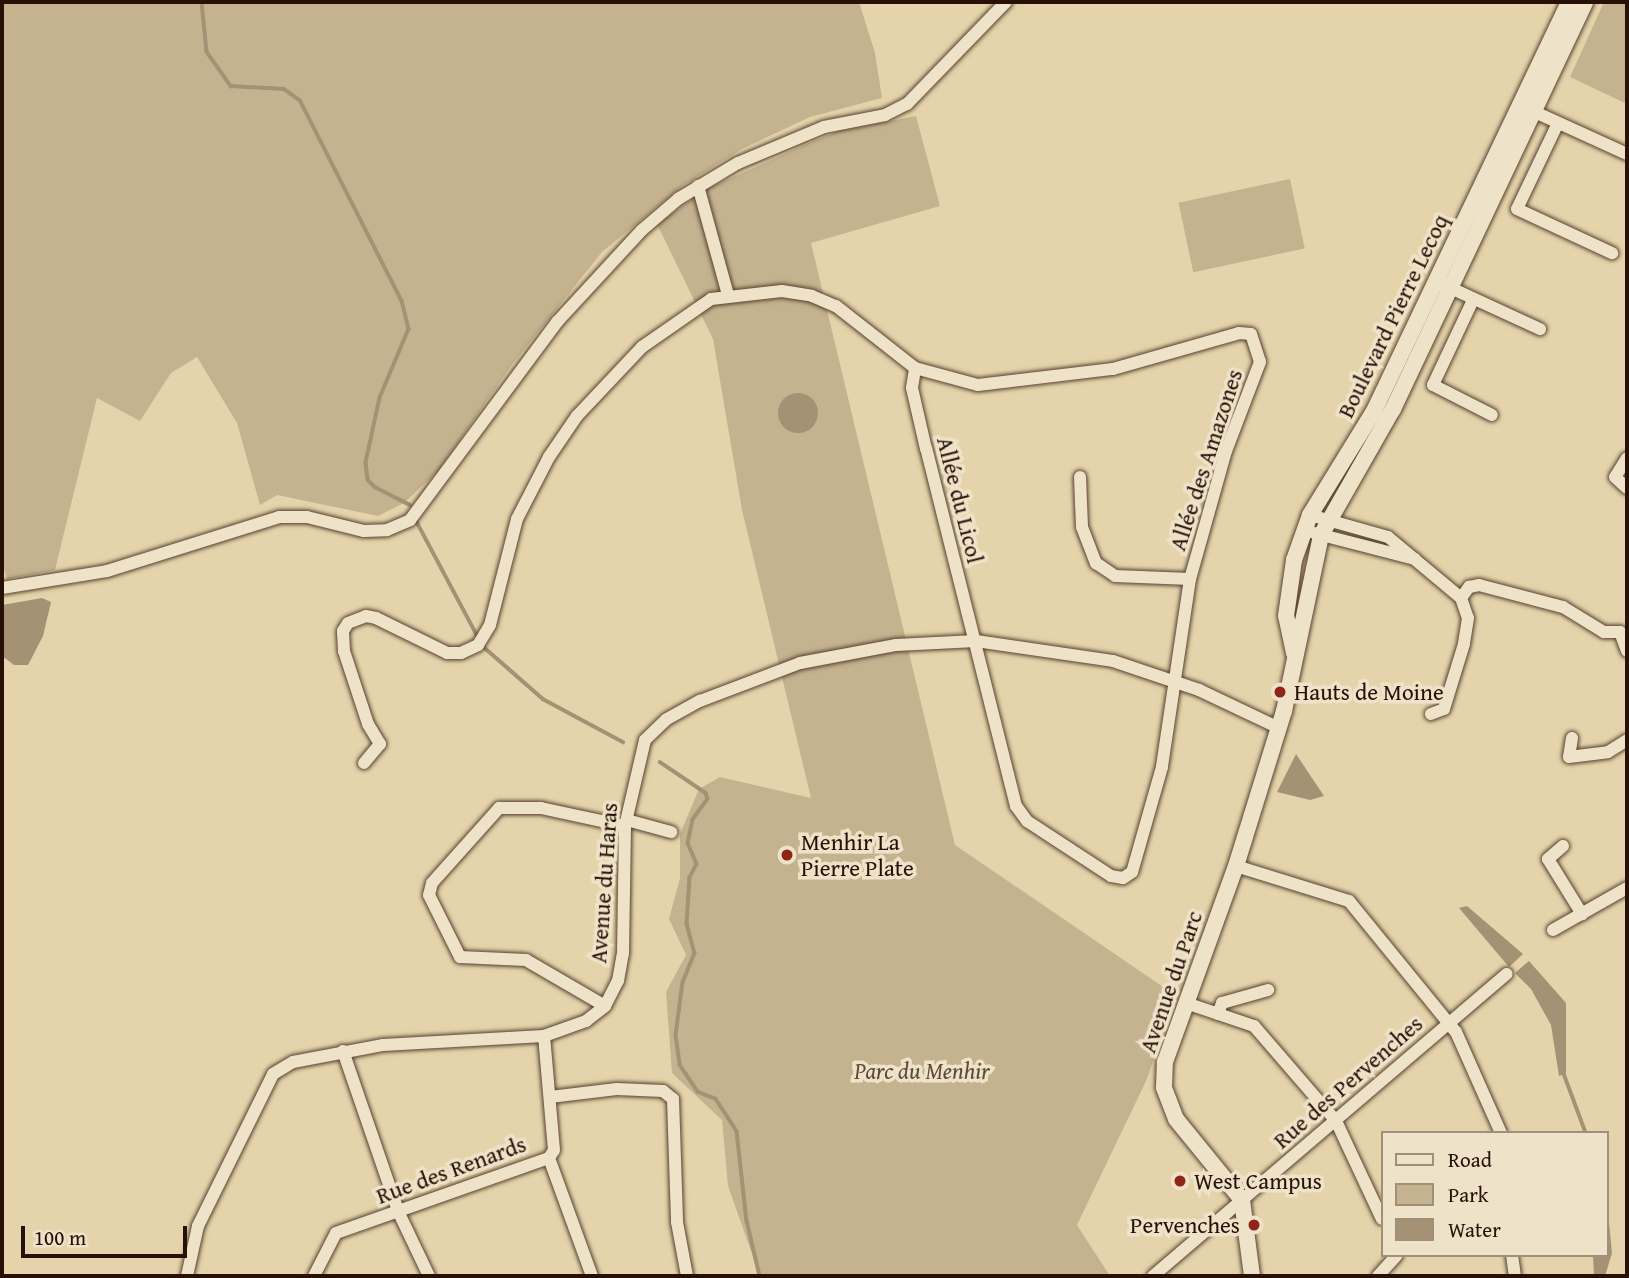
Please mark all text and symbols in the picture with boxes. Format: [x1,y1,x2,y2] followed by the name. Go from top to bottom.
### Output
[1332,210,1454,422] street label: Boulevard Pierre Lecoq
[1164,366,1248,554] street label: Allée des Amazones
[931,434,989,566] street label: Allée du Licol
[1294,678,1444,706] place label: Hauts de Moine
[1272,684,1288,700] marker: Hauts de Moine
[585,802,623,964] street label: Avenue du Haras
[801,828,914,882] place label: Menhir La Pierre Plate
[779,847,795,863] marker: Menhir La Pierre Plate
[1134,907,1208,1057] street label: Avenue du Parc
[1268,1010,1428,1154] street label: Rue des Pervenches
[854,1057,990,1085] park label: Parc du Menhir
[372,1130,530,1210] street label: Rue des Renards
[1380,1131,1608,1257] legend
[1448,1144,1492,1175] text: Road
[1194,1167,1322,1195] place label: West Campus
[1172,1173,1188,1189] marker: West Campus
[1448,1179,1489,1210] text: Park
[1130,1211,1240,1239] place label: Pervenches
[24,1212,191,1256] scale bar
[1448,1214,1501,1245] text: Water
[1246,1217,1262,1233] marker: Pervenches
[34,1222,86,1253] text: 100 m

